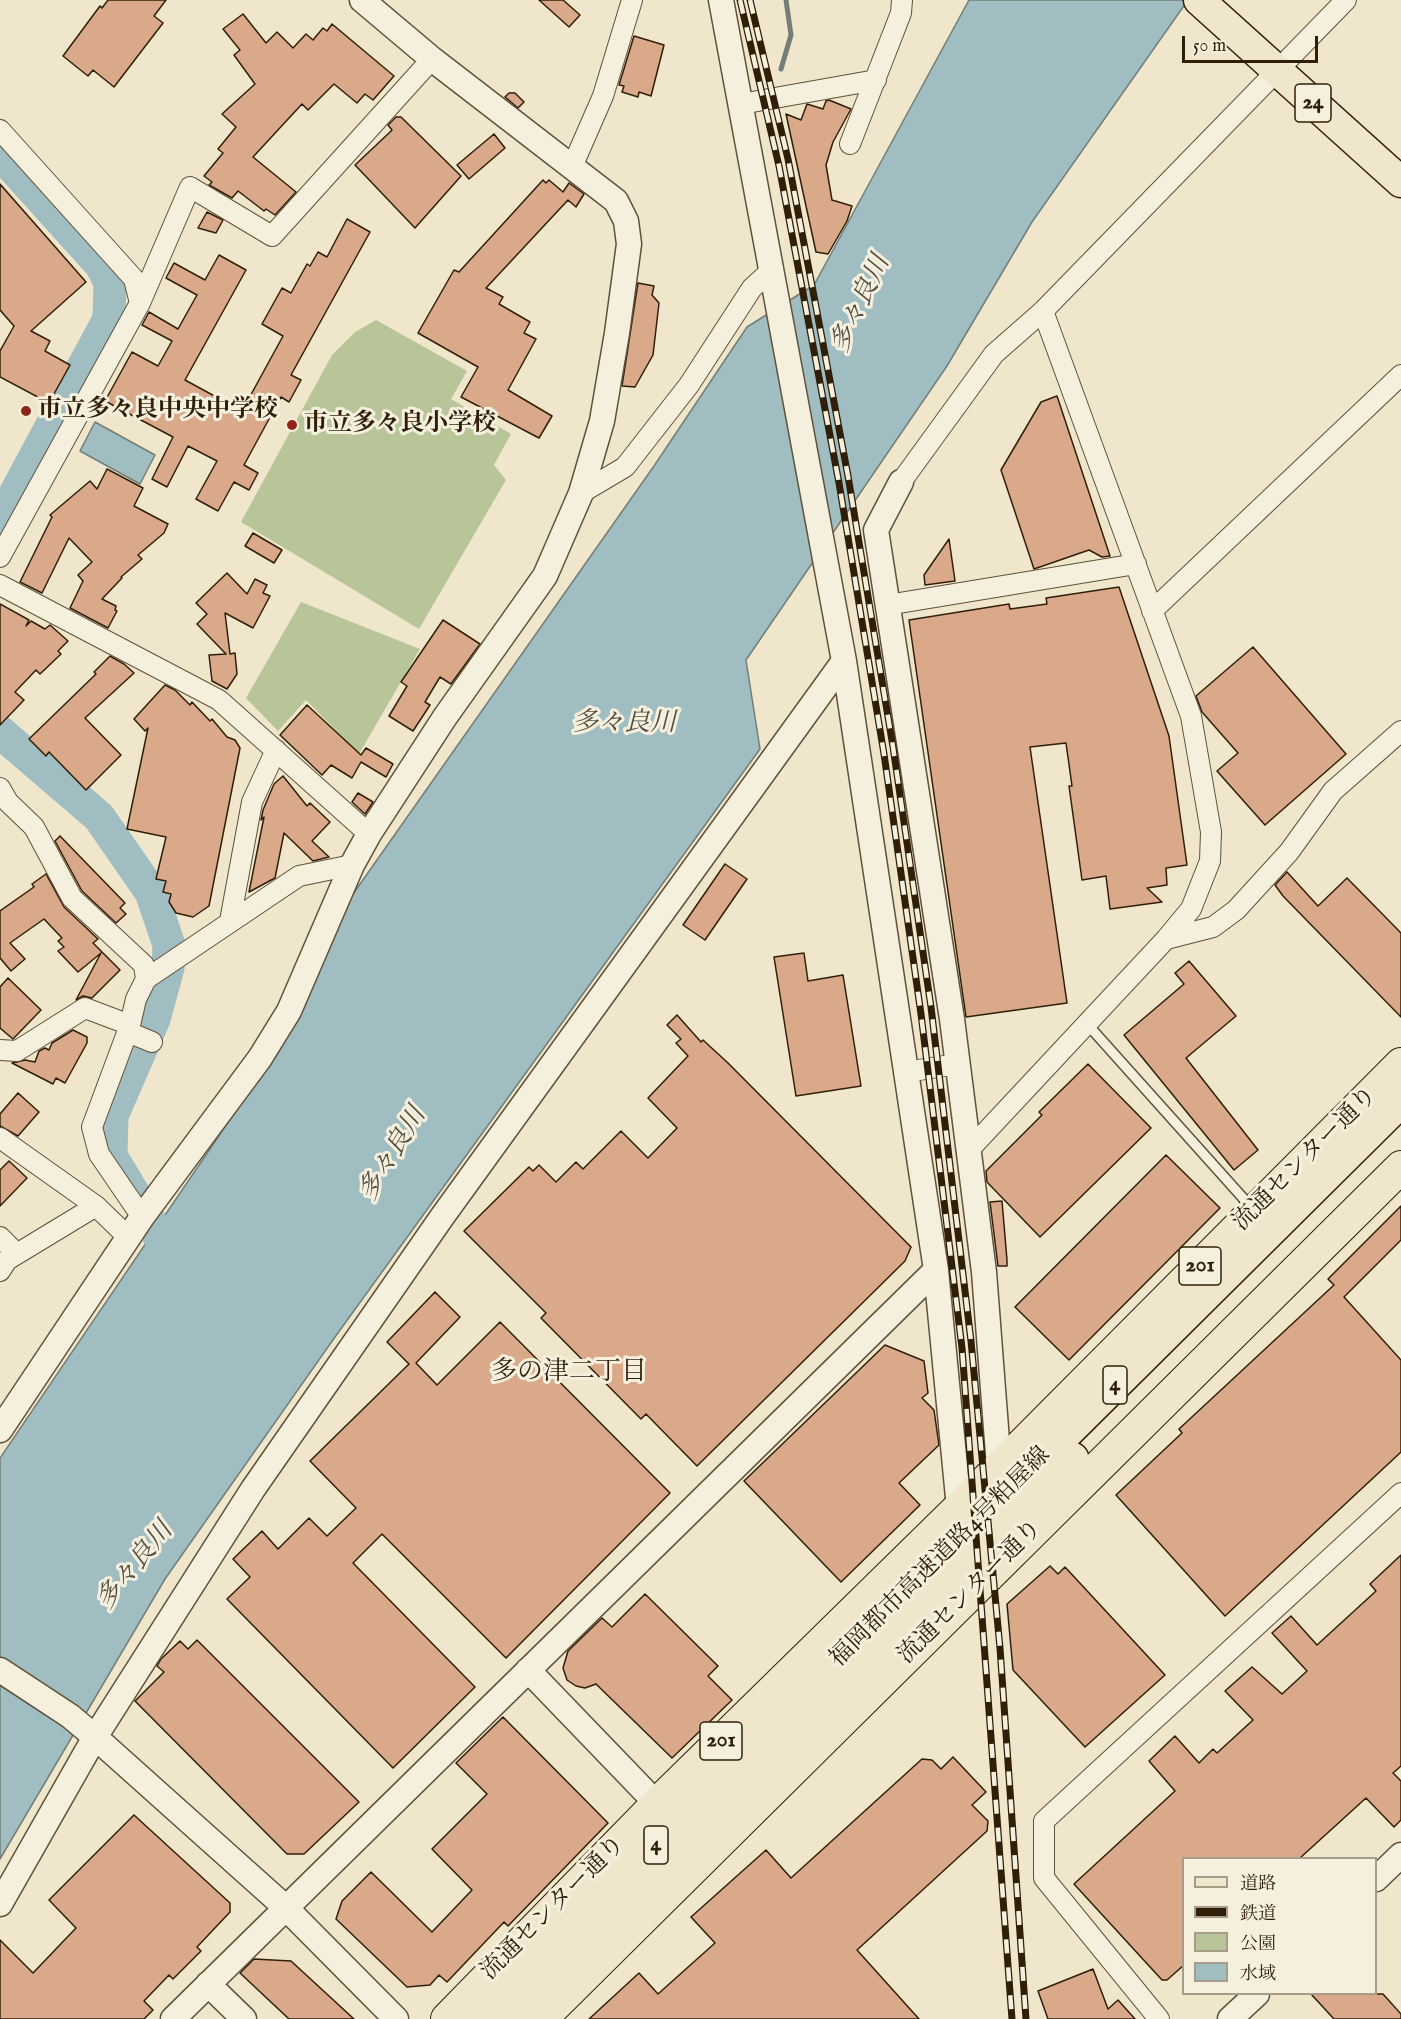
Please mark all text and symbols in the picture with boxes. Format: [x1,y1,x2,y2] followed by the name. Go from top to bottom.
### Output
[1185,24,1322,62] scale bar
[1193,35,1226,58] text: 50 m
[1295,84,1331,122] road number: 24
[826,251,898,359] water label: 多々良川
[38,397,278,425] place label: 市立多々良中央中学校
[19,404,33,418] marker: 市立多々良中央中学校
[304,411,496,439] place label: 市立多々良小学校
[285,418,299,432] marker: 市立多々良小学校
[572,709,676,741] water label: 多々良川
[1228,1082,1384,1238] street label: 流通センター通り
[354,1102,434,1208] water label: 多々良川
[1179,1247,1221,1285] road number: 201
[491,1358,647,1390] district label: 多の津二丁目
[1103,1366,1127,1404] road number: 4
[825,1442,1057,1674] street label: 福岡都市高速道路4号粕屋線
[893,1515,1049,1671] street label: 流通センター通り
[91,1517,181,1617] water label: 多々良川
[700,1722,742,1760] road number: 201
[644,1826,668,1864] road number: 4
[476,1831,632,1987] street label: 流通センター通り
[1182,1857,1377,1995] legend
[1240,1873,1276,1896] text: 道路
[1240,1903,1276,1926] text: 鉄道
[1240,1933,1276,1956] text: 公園
[1240,1963,1276,1986] text: 水域

